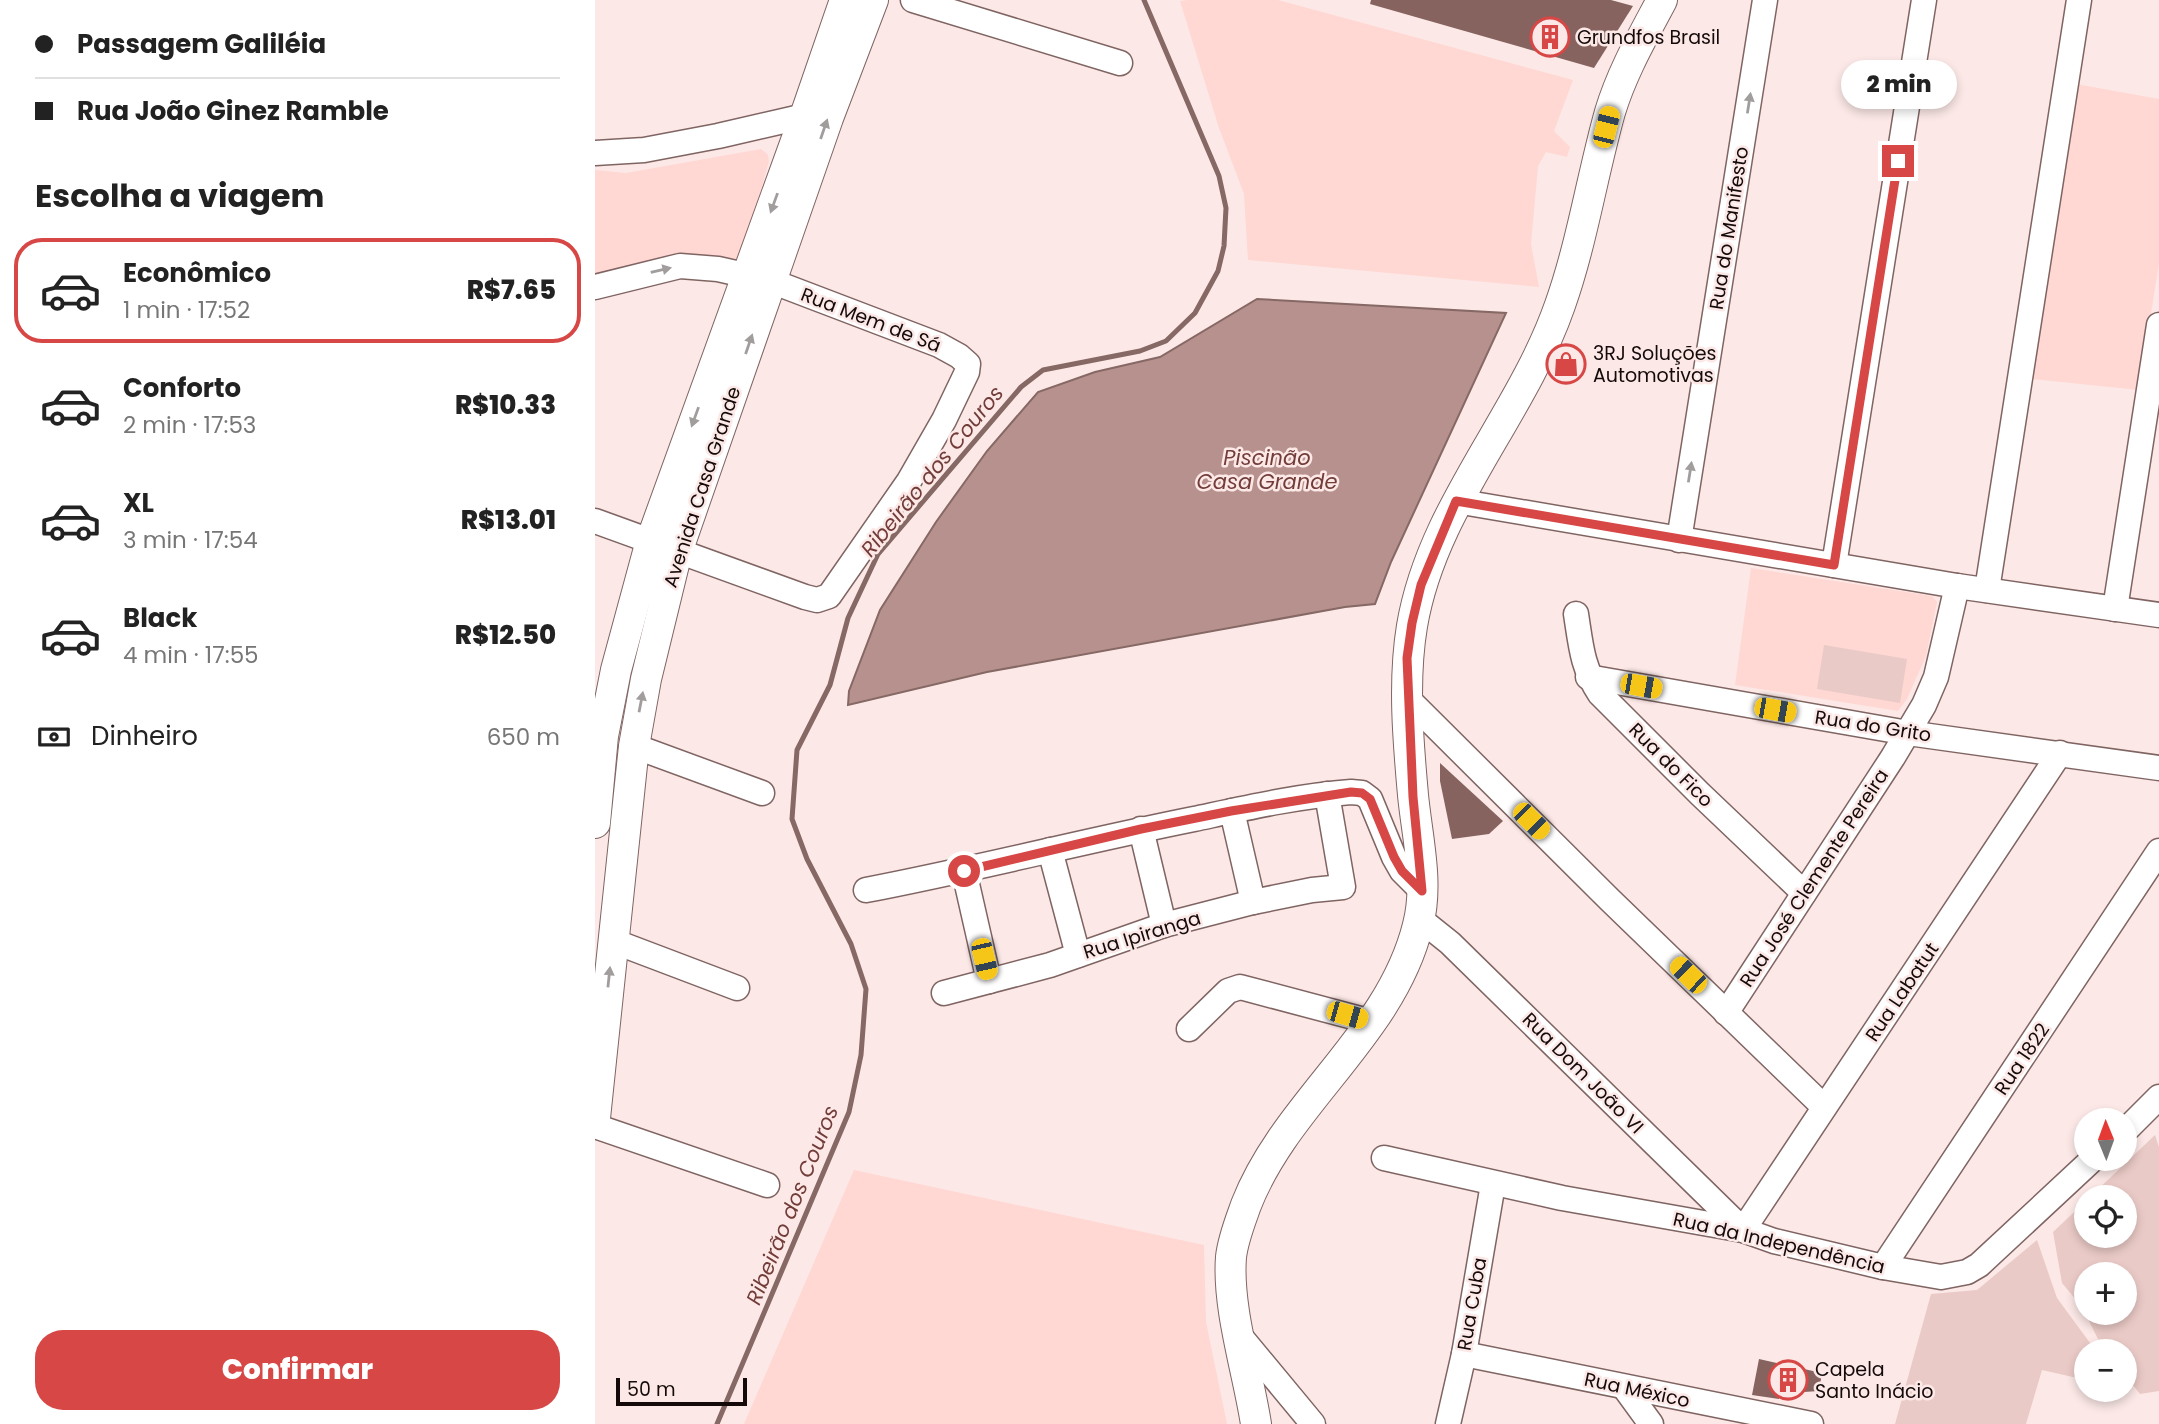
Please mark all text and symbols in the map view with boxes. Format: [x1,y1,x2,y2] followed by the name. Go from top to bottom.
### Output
[1529,16,1571,58] building icon: Grundfos Brasil
[1577,24,1720,51] place label: Grundfos Brasil
[77,26,326,62] text: Passagem Galiléia
[1840,60,1956,108] callout: 2 min
[1867,68,1931,100] text: 2 min
[1744,91,1755,113] one-way arrow
[77,93,389,129] text: Rua João Ginez Ramble
[1591,104,1622,150] car
[819,119,830,140] one-way arrow
[1703,145,1755,311] street label: Rua do Manifesto
[1882,145,1914,177] route end
[35,173,324,218] text: Escolha a viagem
[768,193,779,214] one-way arrow
[123,255,271,291] text: Econômico
[39,259,102,322] icon: car
[650,264,672,275] one-way arrow
[467,272,556,308] text: R$7.65
[797,281,945,359] street label: Rua Mem de Sá
[123,294,250,326] text: 1 min · 17:52
[744,334,755,355] one-way arrow
[1593,340,1716,389] place label: 3RJ Soluções Automotivas
[1545,343,1587,385] shop icon: 3RJ Soluções Automotivas
[123,370,241,406] text: Conforto
[39,374,102,437] icon: car
[854,379,1010,563] water label: Ribeirão dos Couros
[657,383,747,591] street label: Avenida Casa Grande
[455,387,556,423] text: R$10.33
[689,406,700,427] one-way arrow
[123,409,256,441] text: 2 min · 17:53
[1197,443,1337,496] water label: Piscinão Casa Grande
[1684,461,1695,483] one-way arrow
[123,485,154,521] text: XL
[39,489,102,552] icon: car
[461,502,556,538] text: R$13.01
[123,524,258,556] text: 3 min · 17:54
[123,600,197,636] text: Black
[39,604,102,667] icon: car
[455,617,556,653] text: R$12.50
[123,639,259,671] text: 4 min · 17:55
[1619,672,1664,700] car
[636,691,647,713] one-way arrow
[1753,696,1798,724] car
[1813,703,1933,749] street label: Rua do Grito
[1623,717,1719,813] street label: Rua do Fico
[35,718,73,756] icon: cash
[91,718,198,754] text: Dinheiro
[487,721,560,753] text: 650 m
[1733,764,1895,992] street label: Rua José Clemente Pereira
[1509,799,1554,843] car
[948,855,980,887] route start
[1080,904,1204,966] street label: Rua Ipiranga
[970,936,999,982] car
[1859,937,1945,1047] street label: Rua Labatut
[1666,953,1711,997] car
[604,966,615,988] one-way arrow
[1324,999,1371,1031] car
[1516,1006,1650,1140] street label: Rua Dom João VI
[1988,1018,2056,1100] street label: Rua 1822
[739,1101,845,1309] water label: Ribeirão dos Couros
[2074,1108,2137,1171] north arrow
[2074,1108,2137,1402] map controls
[2074,1185,2137,1248] button: locate
[1671,1205,1887,1281] street label: Rua da Independência
[1451,1255,1493,1353] street label: Rua Cuba
[2074,1262,2137,1325] button: +
[35,1330,560,1410] button: Confirmar
[2074,1339,2137,1402] button: −
[1815,1356,1933,1405] place label: Capela Santo Inácio
[1767,1359,1809,1401] building icon: Capela Santo Inácio
[1582,1366,1692,1414] street label: Rua México
[616,1375,747,1407] scale bar
[627,1376,676,1403] text: 50 m

